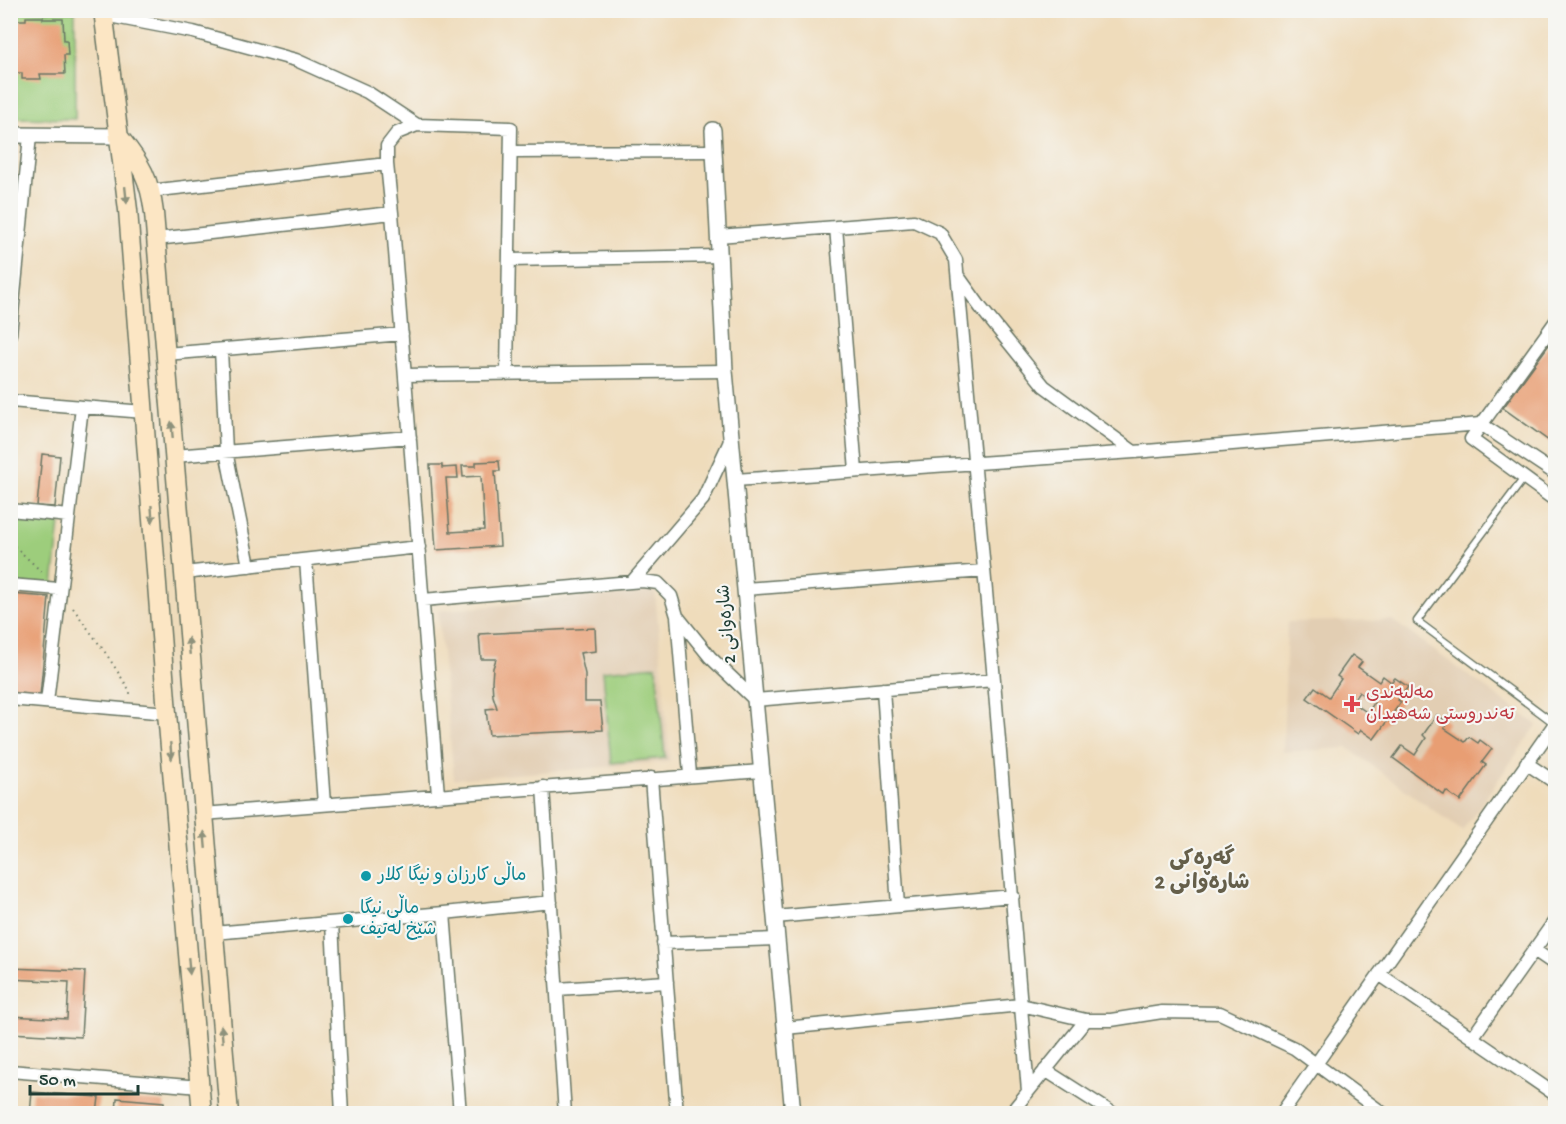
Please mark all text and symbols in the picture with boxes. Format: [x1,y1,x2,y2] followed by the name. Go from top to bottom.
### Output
[121,185,131,204] one-way arrow
[167,421,177,440] one-way arrow
[147,505,157,524] one-way arrow
[714,584,742,664] street label: شارەوانی 2
[185,636,194,655] one-way arrow
[1366,684,1515,726] place label: مەلبەندی تەندروستی شەهیدان
[1343,695,1361,713] marker: مەلبەندی تەندروستی شەهیدان
[166,741,176,760] one-way arrow
[200,830,210,849] one-way arrow
[1155,844,1249,897] district label: گەڕەکی شارەوانی 2
[376,861,526,887] place label: ماڵی کارزان و نیگا کلار
[359,869,373,883] marker: ماڵی کارزان و نیگا کلار
[360,894,436,941] place label: ماڵی نیگا شێخ لەتیف
[341,912,355,926] marker: ماڵی نیگا شێخ لەتیف
[184,956,194,975] one-way arrow
[217,1025,227,1044] one-way arrow
[30,1058,138,1096] scale bar
[39,1071,76,1092] text: 50 m

